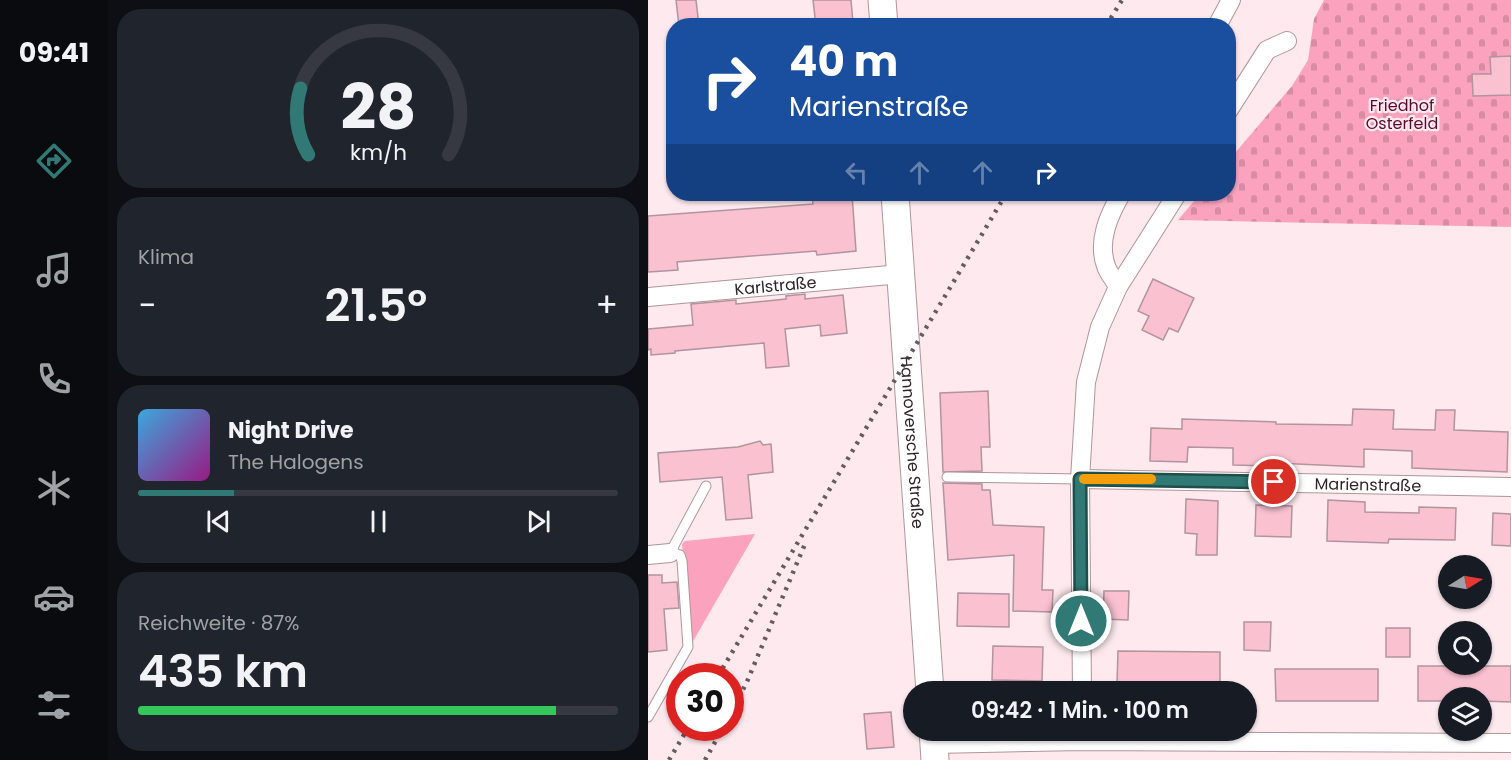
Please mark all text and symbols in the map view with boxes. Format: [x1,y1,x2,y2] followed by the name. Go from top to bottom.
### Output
[789,32,898,91] text: 40 m
[19,34,89,71] text: 09:41
[690,42,768,120] icon: right
[340,64,416,152] text: 28
[789,88,969,125] text: Marienstraße
[1366,94,1438,135] park label: Friedhof Osterfeld
[349,138,407,169] text: km/h
[33,140,75,182] icon: directions
[840,156,873,189] icon: left
[903,156,936,189] icon: ahead
[966,156,999,189] icon: ahead
[1029,156,1062,189] icon: right
[138,243,194,271] text: Klima
[33,249,75,291] icon: music
[734,271,818,301] street label: Karlstraße
[324,274,427,337] text: 21.5°
[138,282,156,329] text: −
[595,282,618,329] text: +
[894,355,929,530] street label: Hannoversche Straße
[33,358,75,400] icon: phone
[228,415,354,446] text: Night Drive
[228,448,364,476] text: The Halogens
[1248,456,1299,507] pin
[1257,465,1290,498] icon: arrive
[33,467,75,509] icon: climate
[1314,472,1421,497] street label: Marienstraße
[202,505,235,538] icon: previous
[362,505,395,538] icon: pause
[522,505,555,538] icon: next
[1438,555,1492,609] north arrow
[1438,555,1492,741] map controls
[33,576,75,618] icon: car
[1049,589,1113,653] position arrow
[138,609,299,637] text: Reichweite · 87%
[1438,621,1492,675] button: search
[138,640,308,703] text: 435 km
[666,663,744,741] speed limit sign: 30
[33,684,75,726] icon: filters
[1438,687,1492,741] button: layers
[971,695,1189,726] text: 09:42 · 1 Min. · 100 m

